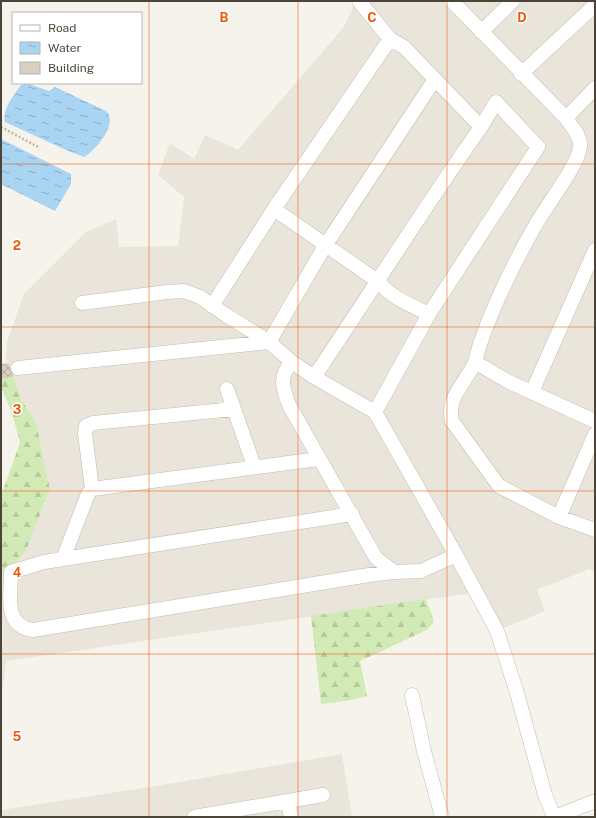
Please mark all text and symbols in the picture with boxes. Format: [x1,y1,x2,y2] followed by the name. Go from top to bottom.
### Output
[220,10,229,25] text: B
[367,10,377,25] text: C
[517,10,527,25] text: D
[12,12,142,84] legend
[48,21,76,35] text: Road
[48,41,82,55] text: Water
[48,61,94,75] text: Building
[13,238,21,253] text: 2
[13,402,22,417] text: 3
[13,565,22,580] text: 4
[13,729,22,744] text: 5

